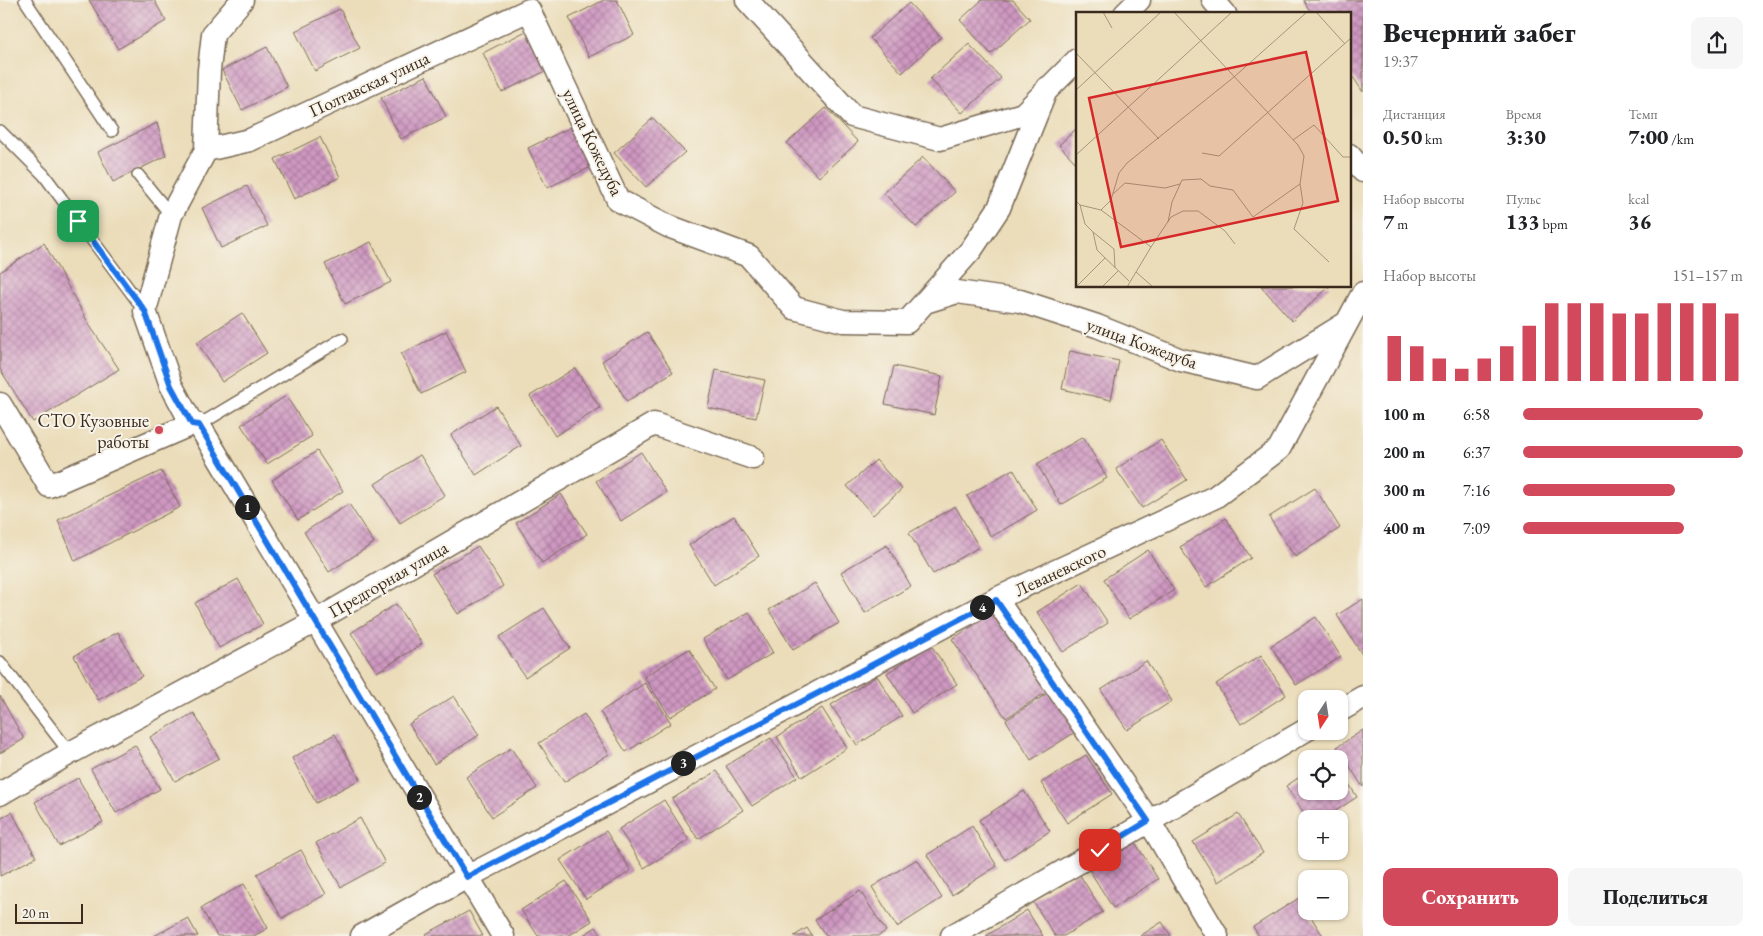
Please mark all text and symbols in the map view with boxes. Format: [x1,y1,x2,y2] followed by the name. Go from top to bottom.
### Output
[1076,12,1350,288] inset map
[1383,14,1576,50] text: Вечерний забег
[1691,17,1743,69] button: share
[305,46,434,122] street label: Полтавская улица
[1383,51,1418,72] text: 19:37
[557,85,629,200] street label: улица Кожедуба
[1383,105,1445,123] text: Дистанция
[1506,105,1542,123] text: Время
[1628,105,1658,123] text: Темп
[1383,123,1422,150] text: 0.50
[1506,123,1546,150] text: 3:30
[1628,123,1668,150] text: 7:00
[1422,130,1443,148] text: km
[1668,130,1694,148] text: /km
[1383,190,1464,208] text: Набор высоты
[1506,190,1541,208] text: Пульс
[1628,190,1649,208] text: kcal
[57,200,99,242] pin
[64,207,92,235] icon: arrive
[1383,208,1394,235] text: 7
[1506,208,1540,235] text: 133
[1628,208,1651,235] text: 36
[1394,215,1408,233] text: m
[1540,215,1568,233] text: bpm
[1383,265,1476,286] text: Набор высоты
[1672,265,1743,286] text: 151–157 m
[1083,312,1201,374] street label: улица Кожедуба
[1383,404,1425,425] text: 100 m
[1463,404,1490,425] text: 6:58
[38,409,149,453] place label: СТО Кузовные работы
[153,424,165,436] marker: СТО Кузовные работы
[1383,442,1425,463] text: 200 m
[1463,442,1490,463] text: 6:37
[1383,480,1425,501] text: 300 m
[1463,480,1490,501] text: 7:16
[234,494,260,520] pin: 1
[244,498,251,516] text: 1
[1383,518,1425,539] text: 400 m
[1463,518,1490,539] text: 7:09
[324,535,453,623] street label: Предгорная улица
[1011,539,1109,601] street label: Леваневского
[970,594,994,620] pin: 4
[979,598,986,616] text: 4
[1298,690,1348,740] north arrow
[1298,690,1348,920] map controls
[670,750,696,776] pin: 3
[1298,750,1348,800] button: locate
[680,754,687,772] text: 3
[406,784,432,810] pin: 2
[416,788,423,806] text: 2
[1298,810,1348,860] button: +
[1079,829,1121,871] pin
[1086,836,1114,864] icon: check
[1383,868,1558,926] button: Сохранить
[1568,868,1743,926] button: Поделиться
[1298,870,1348,920] button: −
[15,901,82,924] scale bar
[22,904,49,922] text: 20 m

